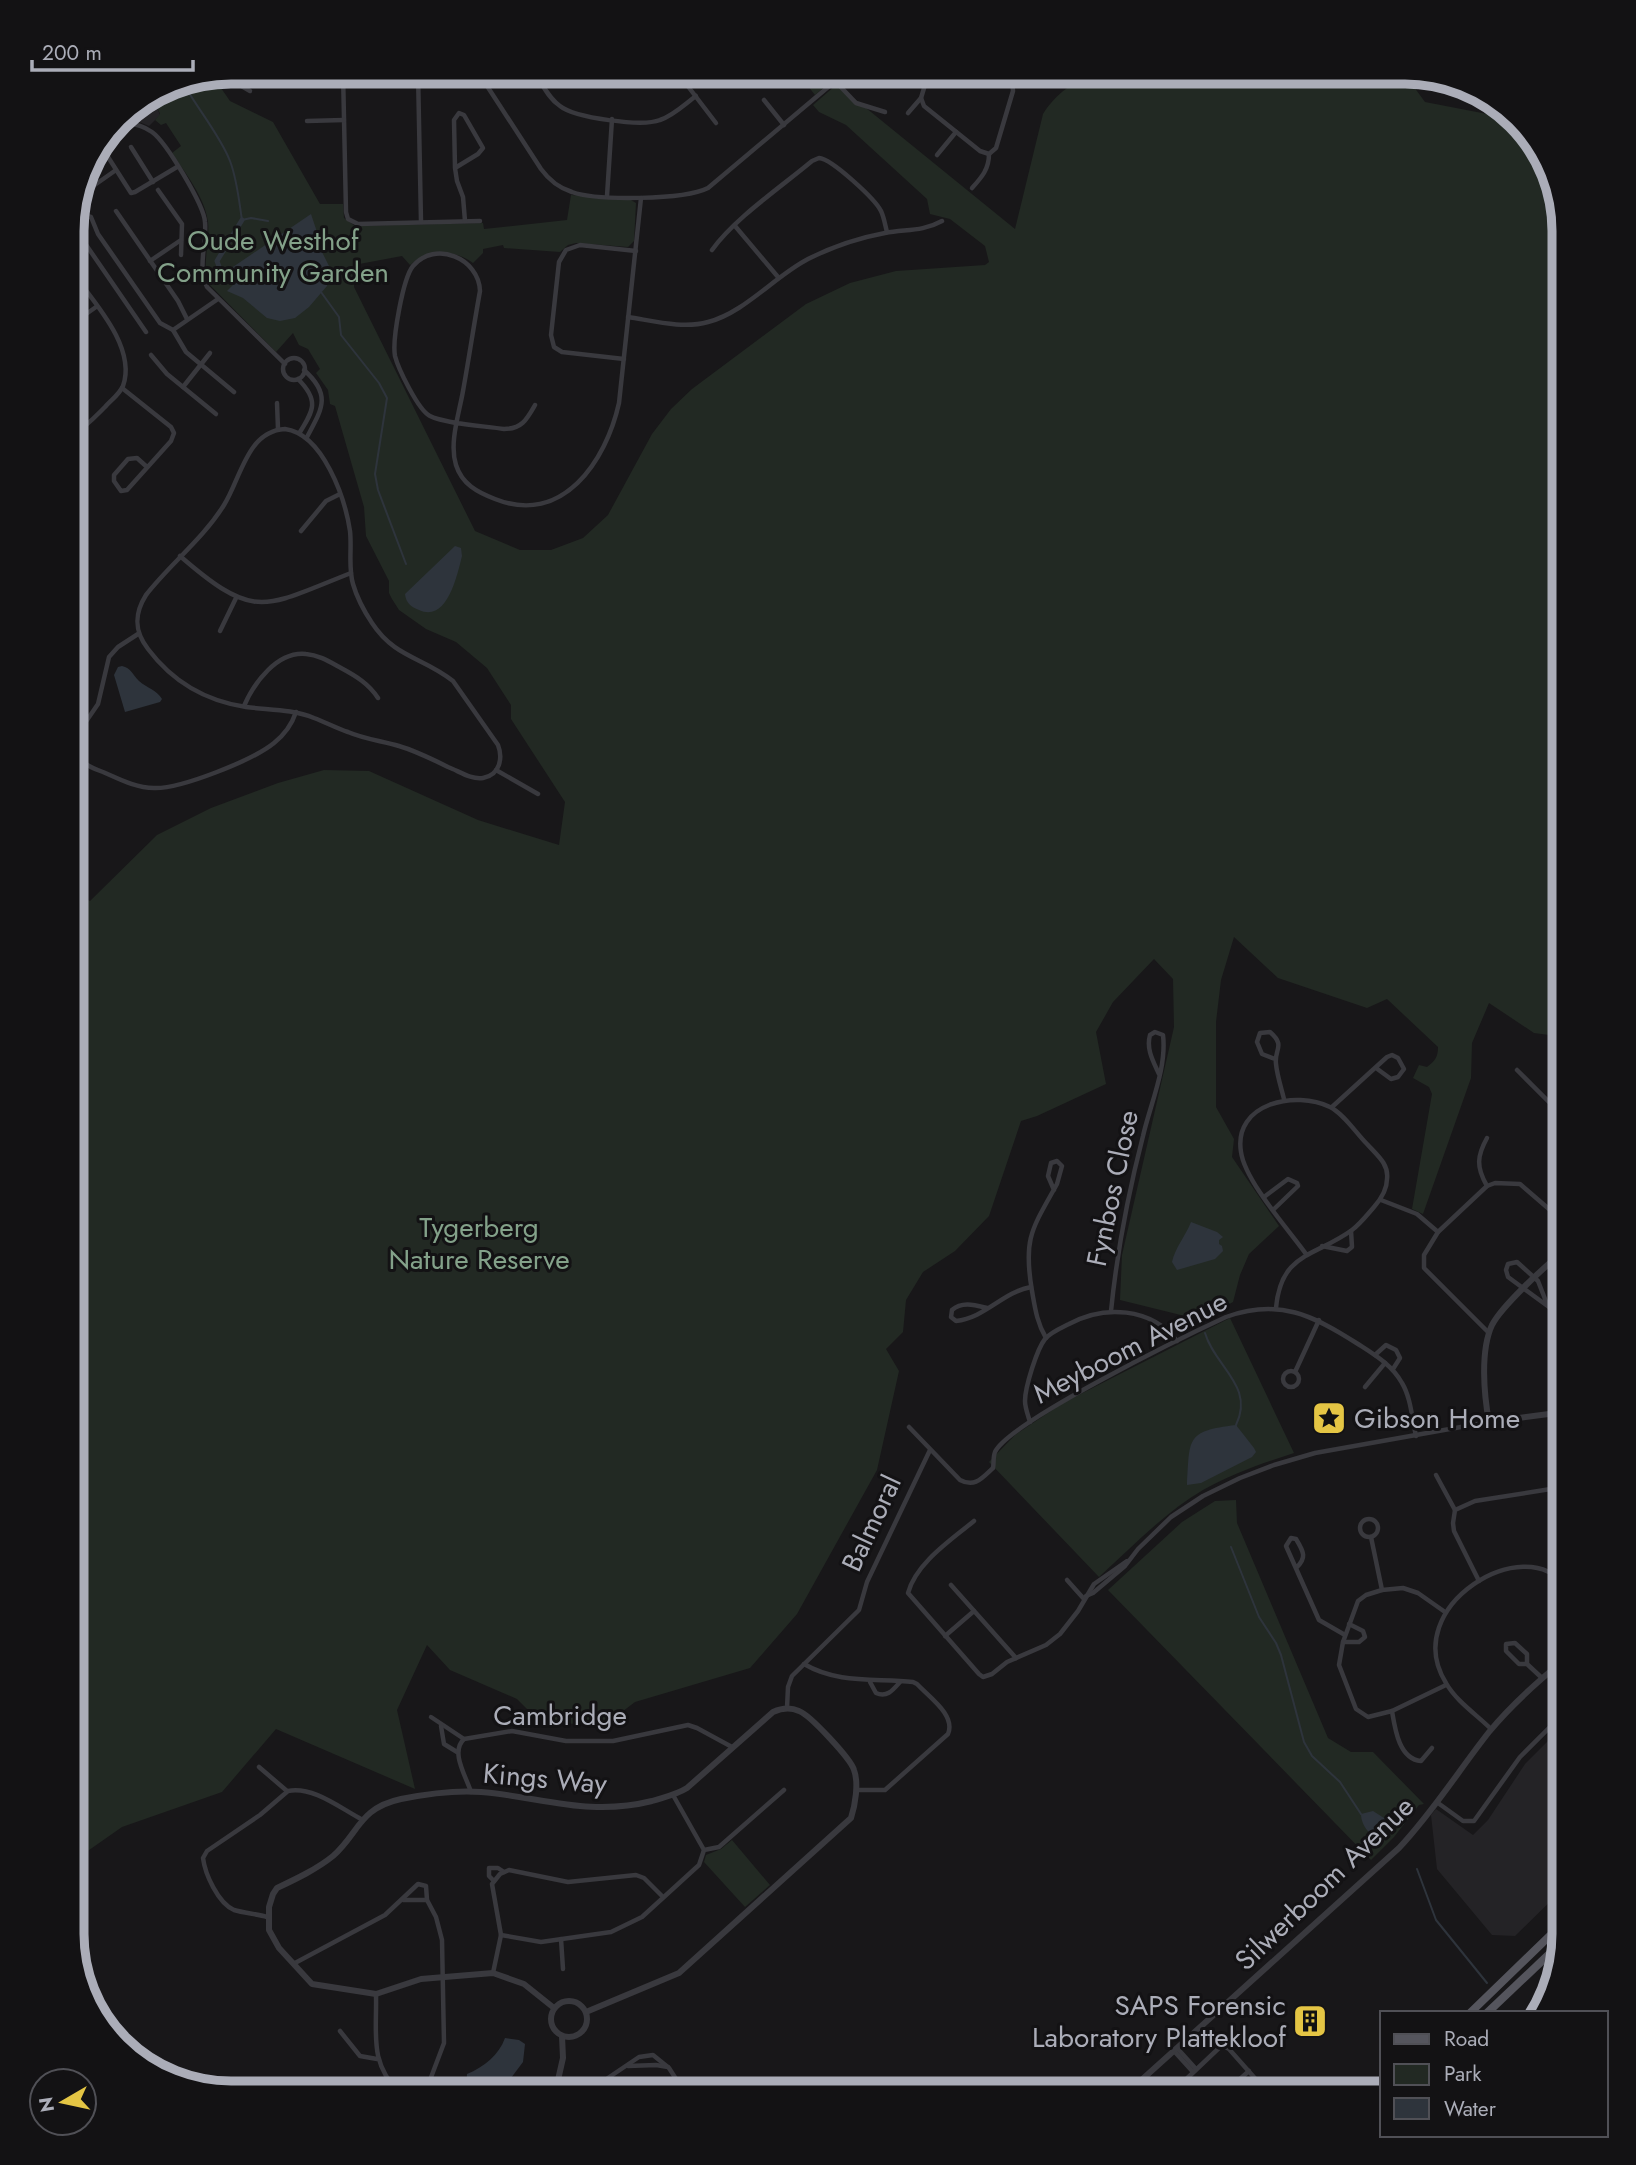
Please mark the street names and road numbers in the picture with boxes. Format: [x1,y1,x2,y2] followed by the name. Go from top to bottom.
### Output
[1076,1106,1149,1270] street label: Fynbos Close
[1026,1281,1234,1414] street label: Meyboom Avenue
[831,1468,912,1578] street label: Balmoral
[493,1695,627,1736] street label: Cambridge
[481,1753,609,1804] street label: Kings Way
[1225,1787,1423,1980] street label: Silwerboom Avenue

